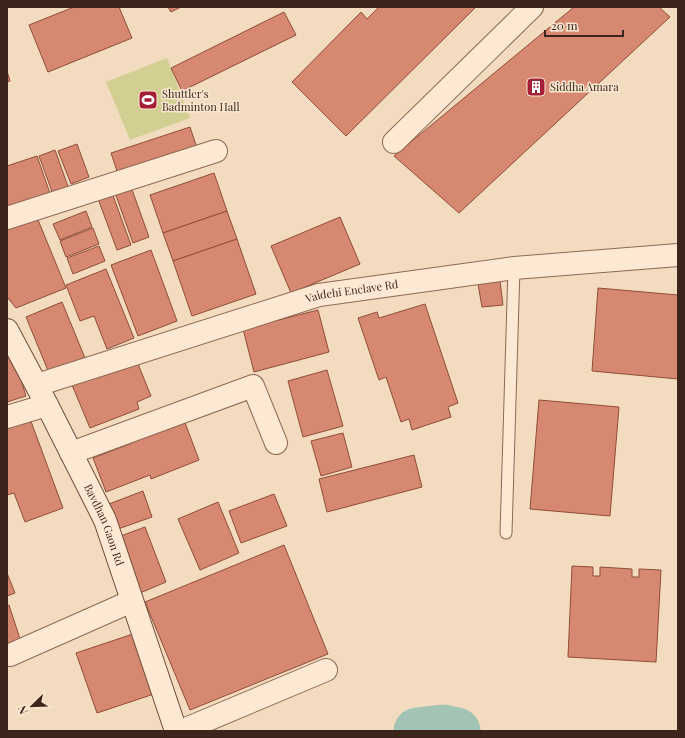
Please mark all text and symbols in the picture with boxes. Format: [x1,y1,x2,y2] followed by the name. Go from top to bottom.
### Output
[545,12,623,38] scale bar
[551,17,578,33] text: 20 m
[525,76,547,98] building icon: Siddha Amara
[550,79,619,94] place label: Siddha Amara
[162,86,240,114] place label: Shuttler's Badminton Hall
[137,89,159,111] sports icon: Shuttler's Badminton Hall
[302,276,400,306] street label: Vaidehi Enclave Rd
[81,481,128,568] street label: Bavdhan Gaon Rd
[12,686,52,726] north arrow
[14,703,31,717] text: N

